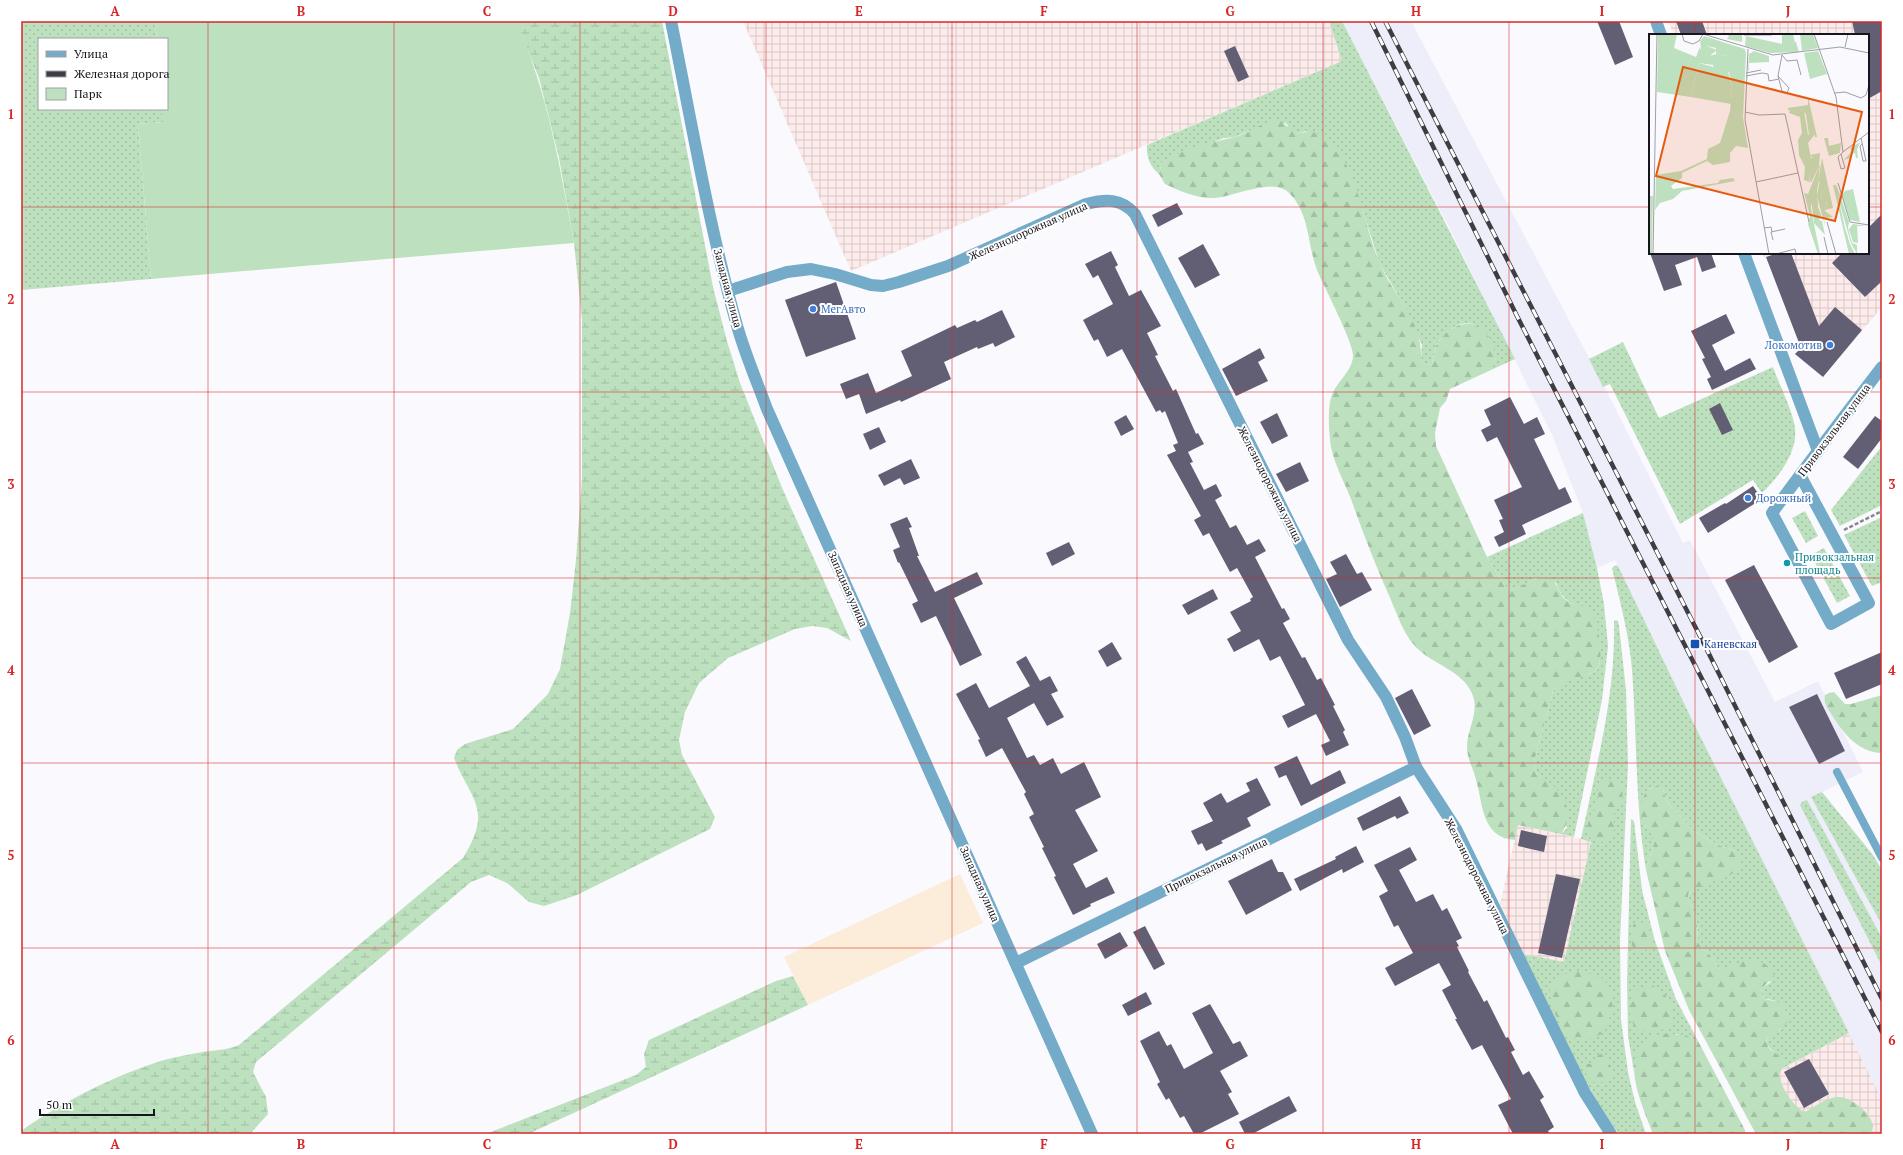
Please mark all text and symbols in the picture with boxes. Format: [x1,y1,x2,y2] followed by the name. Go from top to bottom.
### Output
[110,2,120,20] text: A
[297,2,305,20] text: B
[483,2,491,20] text: C
[668,2,678,20] text: D
[855,2,863,20] text: E
[1040,2,1048,20] text: F
[1225,2,1235,20] text: G
[1411,2,1421,20] text: H
[1600,2,1605,20] text: I
[1786,2,1791,20] text: J
[1649,34,1869,254] inset map
[38,38,168,110] legend
[74,46,108,61] text: Улица
[74,66,170,81] text: Железная дорога
[74,86,102,101] text: Парк
[7,105,15,123] text: 1
[1888,105,1896,123] text: 1
[967,198,1090,263] street label: Железнодорожная улица
[711,247,745,330] street label: Западная улица
[7,290,15,308] text: 2
[1888,290,1896,308] text: 2
[821,302,866,316] place label: МегАвто
[808,304,818,314] marker: МегАвто
[1764,338,1822,352] place label: Локомотив
[1825,340,1835,350] marker: Локомотив
[1795,381,1874,479] street label: Привокзальная улица
[1235,424,1306,545] street label: Железнодорожная улица
[7,475,15,493] text: 3
[1888,475,1896,493] text: 3
[1756,491,1811,505] place label: Дорожный
[1743,493,1753,503] marker: Дорожный
[825,549,871,629] street label: Западная улица
[1795,550,1874,577] place label: Привокзальная площадь
[1782,558,1792,568] marker: Привокзальная площадь
[1704,637,1757,651] place label: Каневская
[1689,638,1701,650] marker: Каневская
[7,661,15,679] text: 4
[1888,661,1896,679] text: 4
[1442,816,1513,937] street label: Железнодорожная улица
[1163,834,1270,896] street label: Привокзальная улица
[957,844,1003,924] street label: Западная улица
[7,846,15,864] text: 5
[1888,846,1896,864] text: 5
[7,1031,15,1049] text: 6
[1888,1031,1896,1049] text: 6
[40,1091,154,1117] scale bar
[46,1097,73,1112] text: 50 m
[110,1135,120,1153] text: A
[297,1135,305,1153] text: B
[483,1135,491,1153] text: C
[668,1135,678,1153] text: D
[855,1135,863,1153] text: E
[1040,1135,1048,1153] text: F
[1225,1135,1235,1153] text: G
[1411,1135,1421,1153] text: H
[1600,1135,1605,1153] text: I
[1786,1135,1791,1153] text: J

